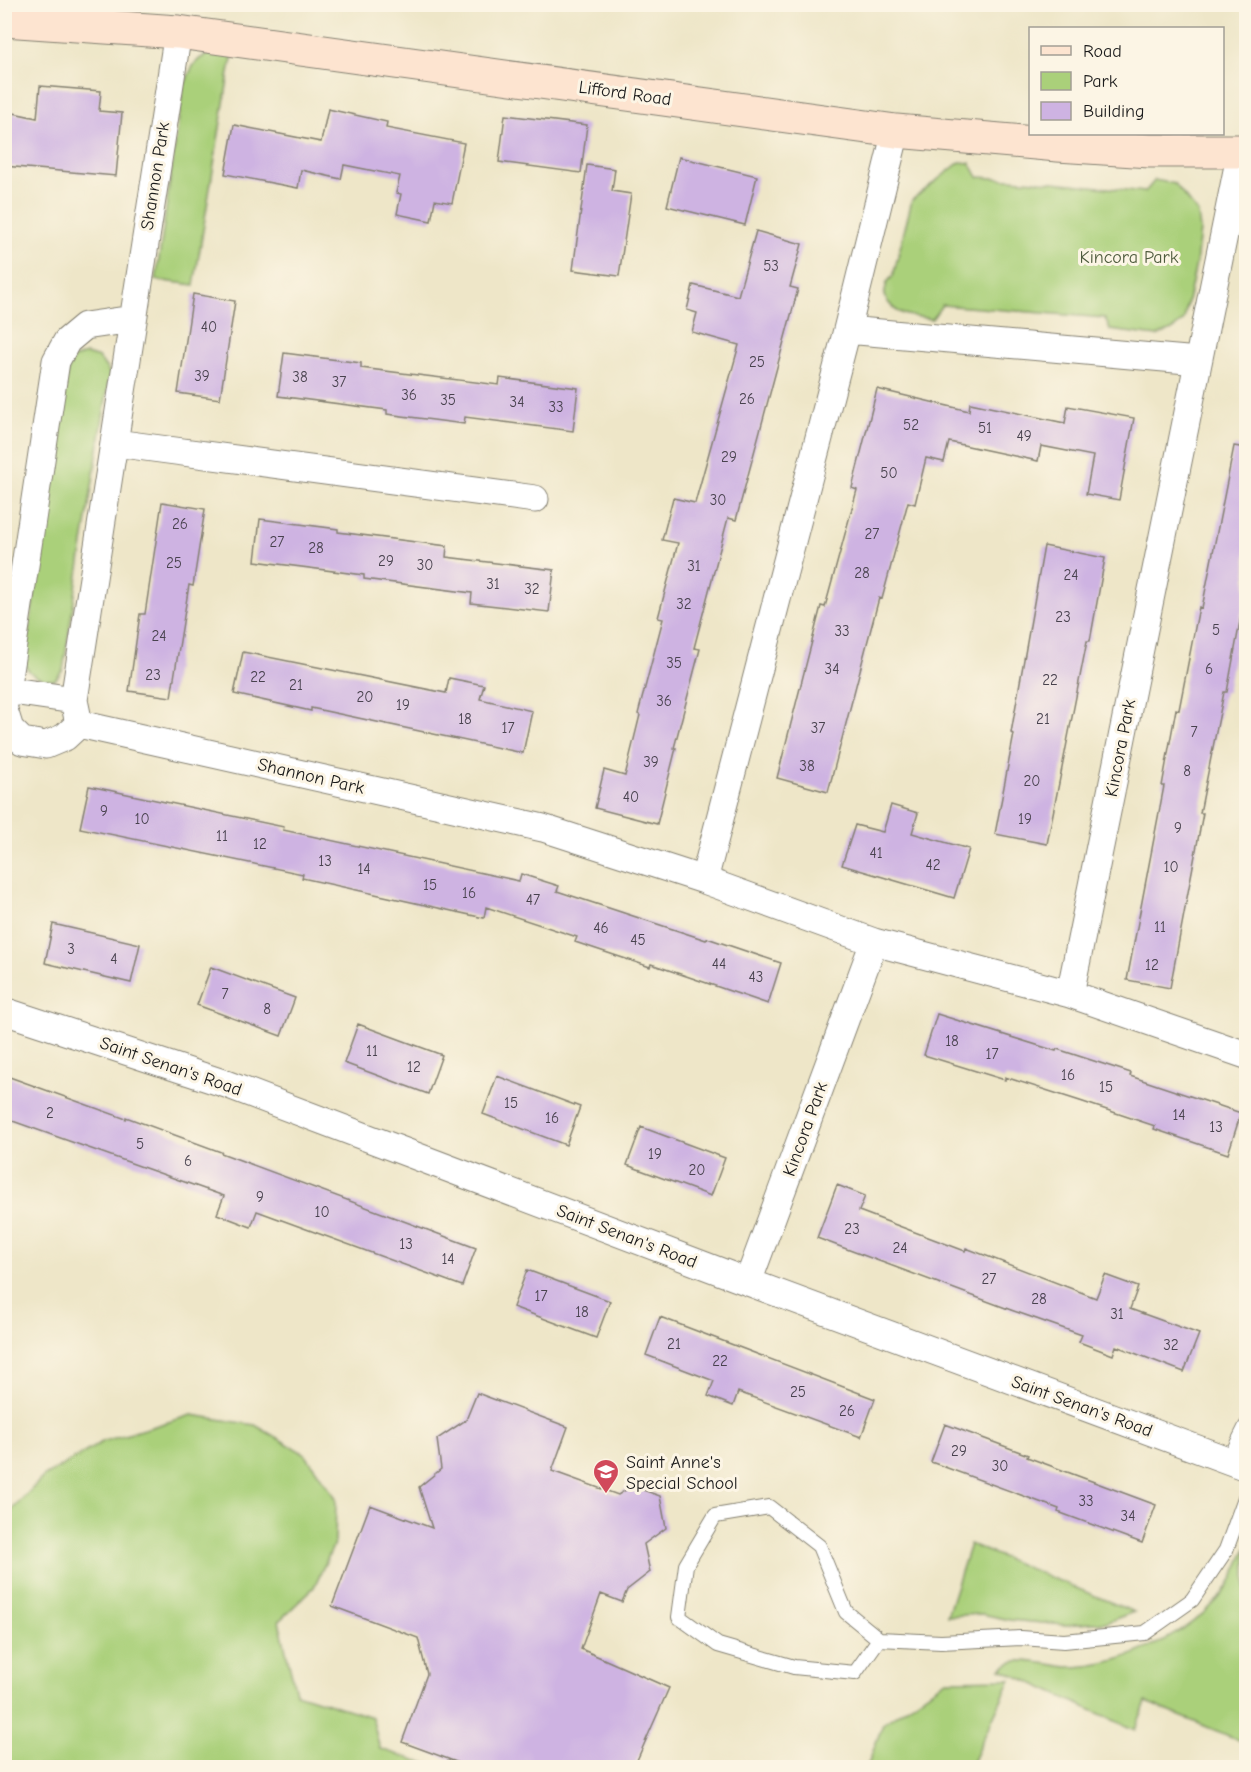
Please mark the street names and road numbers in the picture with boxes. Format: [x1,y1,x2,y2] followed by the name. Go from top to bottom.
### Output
[577,77,673,110] street label: Lifford Road
[137,120,174,231] street label: Shannon Park
[1101,697,1140,799] street label: Kincora Park
[256,754,366,799] street label: Shannon Park
[97,1032,244,1101] street label: Saint Senan's Road
[779,1079,832,1179] street label: Kincora Park
[554,1200,700,1273] street label: Saint Senan's Road
[1008,1371,1155,1442] street label: Saint Senan's Road

